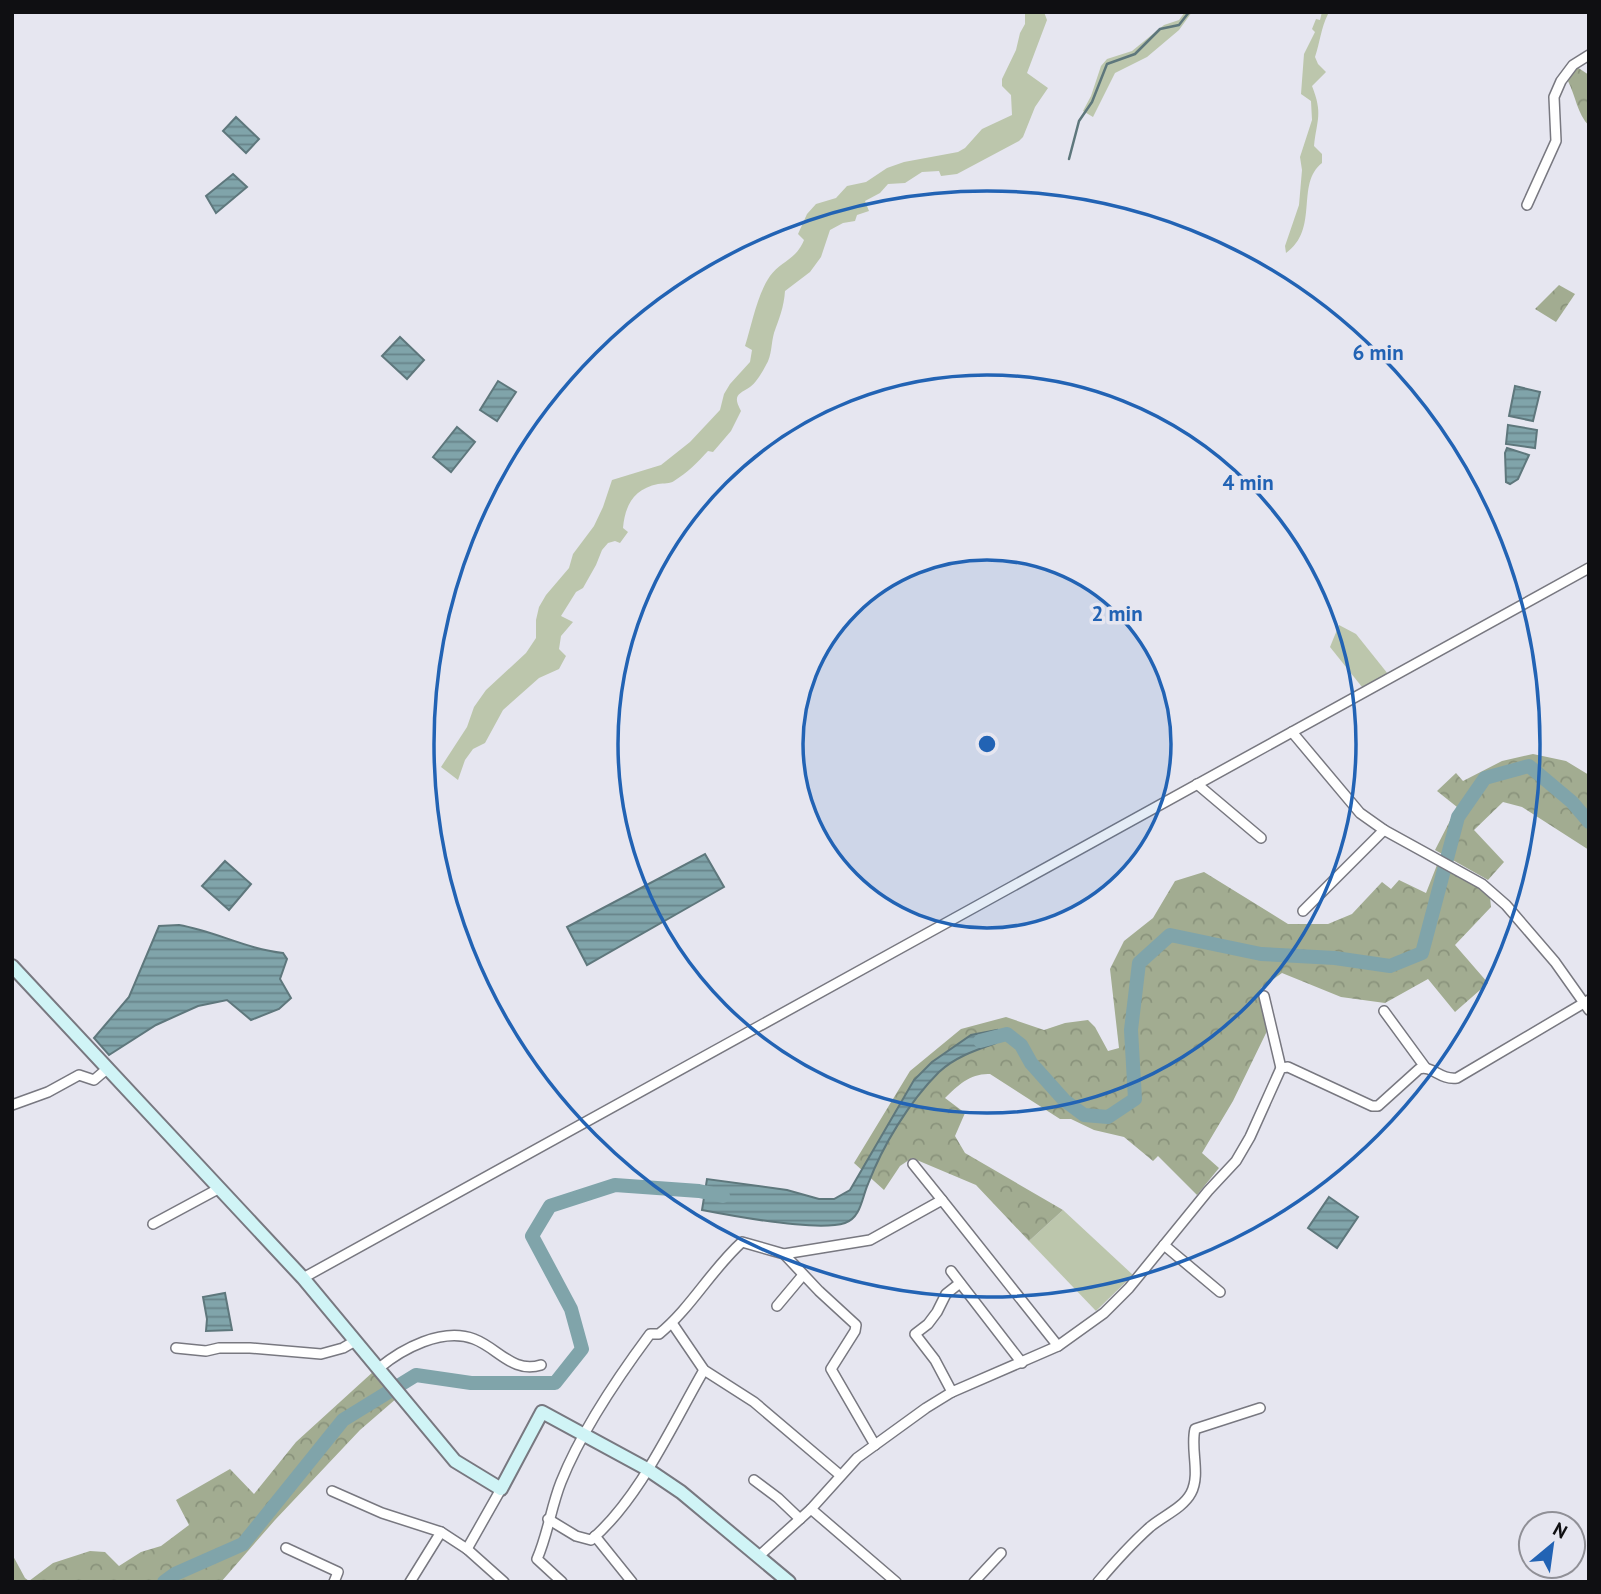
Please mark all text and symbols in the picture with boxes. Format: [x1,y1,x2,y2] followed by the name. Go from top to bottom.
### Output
[1352,339,1404,366] text: 6 min
[1222,469,1274,496] text: 4 min
[1091,600,1143,627] text: 2 min
[975,732,999,756] centre of rings
[1517,1510,1587,1580] north arrow
[1549,1517,1572,1544] text: N

